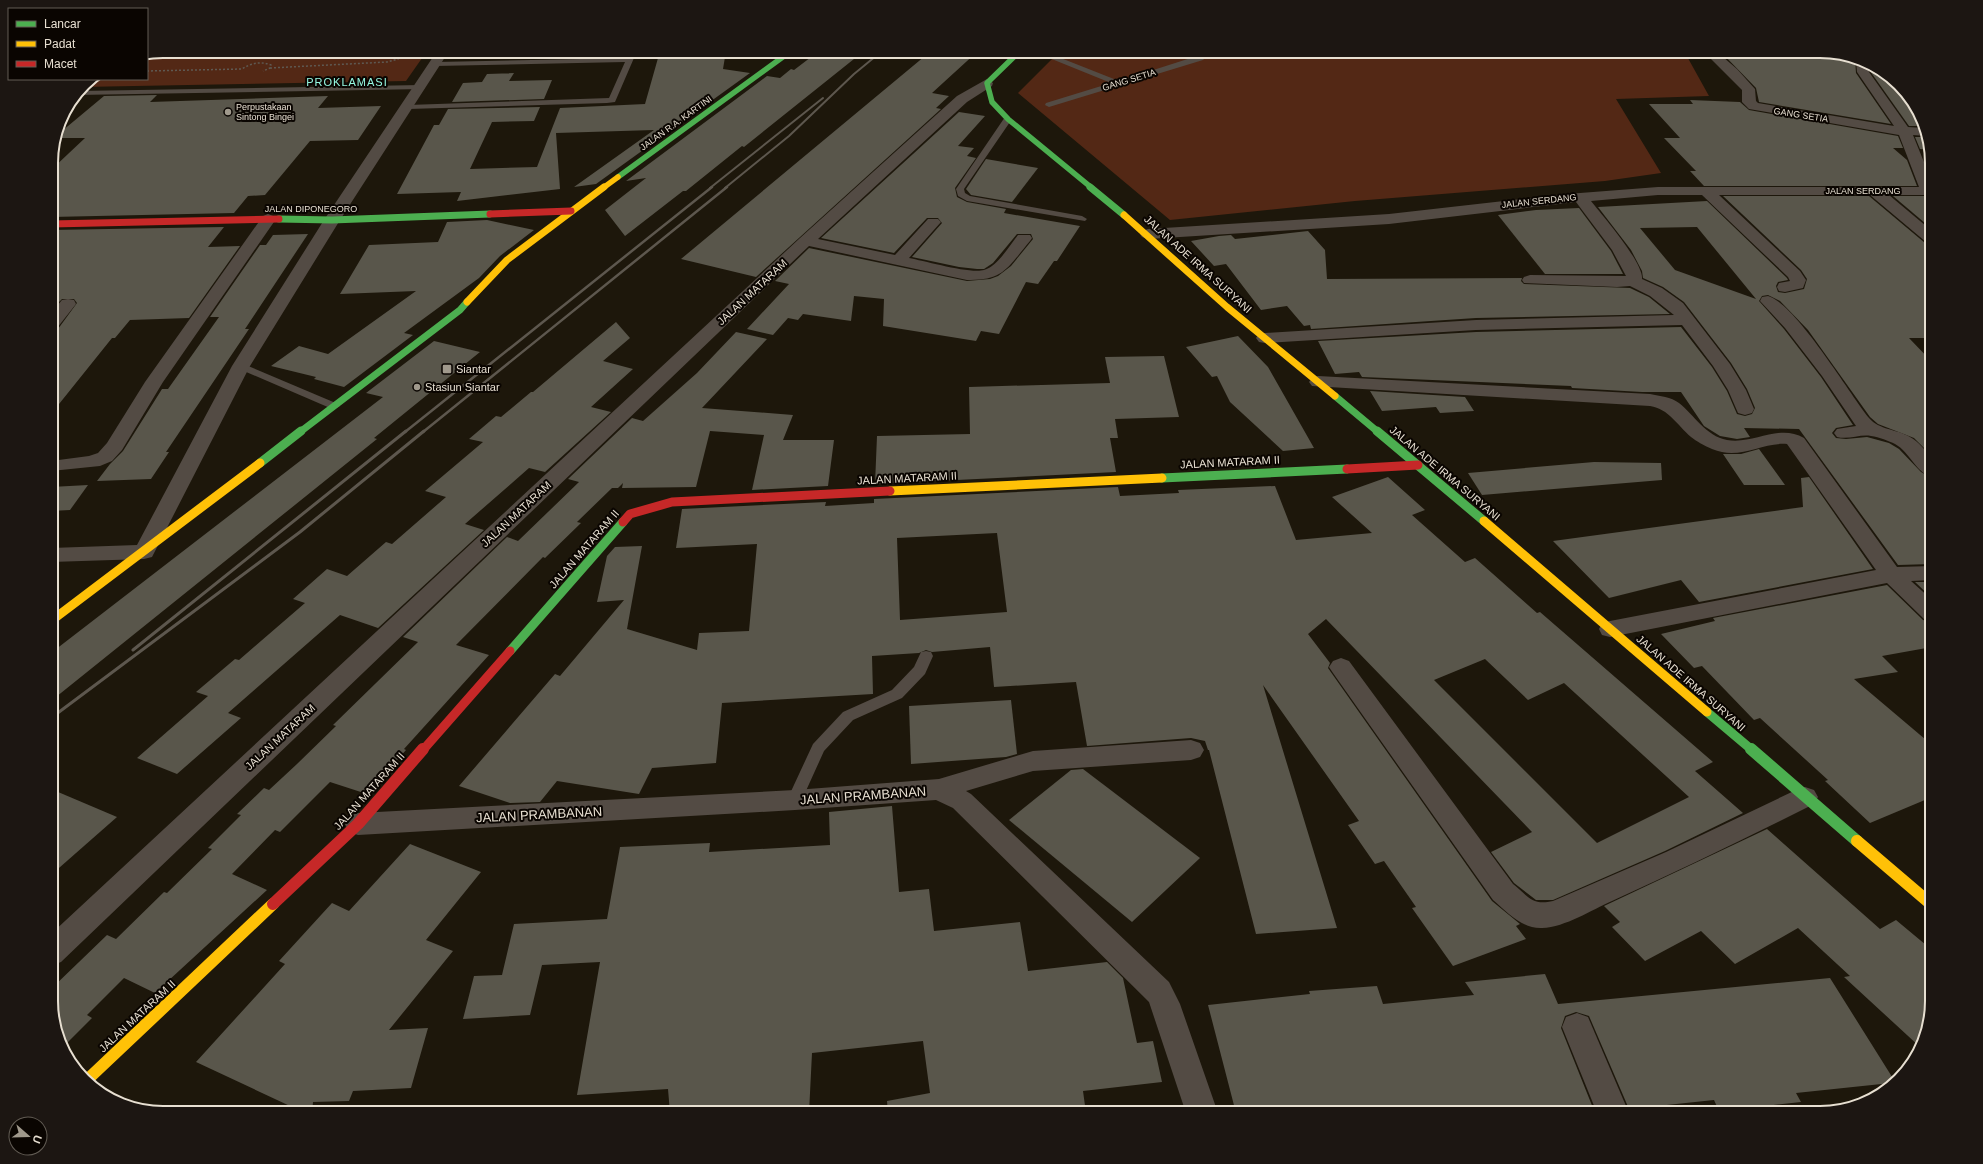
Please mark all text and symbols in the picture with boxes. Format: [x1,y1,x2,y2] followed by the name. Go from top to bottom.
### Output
[8,8,148,80] legend
[44,17,81,31] text: Lancar
[44,37,76,51] text: Padat
[44,57,77,71] text: Macet
[1101,67,1157,93] street label: GANG SETIA
[306,76,388,88] district label: PROKLAMASI
[638,94,714,152] street label: JALAN R.A. KARTINI
[236,102,294,122] place label: Perpustakaan Sintong Bingei
[1773,106,1829,124] street label: GANG SETIA
[223,107,233,117] marker: Perpustakaan Sintong Bingei
[1825,186,1901,196] street label: JALAN SERDANG
[1501,192,1577,210] street label: JALAN SERDANG
[265,204,357,214] street label: JALAN DIPONEGORO
[1142,213,1254,315] street label: JALAN ADE IRMA SURYANI
[715,257,789,327] street label: JALAN MATARAM
[441,363,453,375] marker: Siantar
[456,363,491,375] place label: Siantar
[425,381,500,393] place label: Stasiun Siantar
[412,382,422,392] marker: Stasiun Siantar
[1387,423,1503,523] street label: JALAN ADE IRMA SURYANI
[1180,453,1280,471] street label: JALAN MATARAM II
[857,469,957,487] street label: JALAN MATARAM II
[479,479,553,549] street label: JALAN MATARAM
[547,507,621,591] street label: JALAN MATARAM II
[1634,632,1748,734] street label: JALAN ADE IRMA SURYANI
[243,702,317,772] street label: JALAN MATARAM
[331,750,407,832] street label: JALAN MATARAM II
[799,784,927,807] street label: JALAN PRAMBANAN
[476,804,603,825] street label: JALAN PRAMBANAN
[96,978,178,1054] street label: JALAN MATARAM II
[8,1116,48,1156] north arrow
[30,1134,44,1145] text: U

